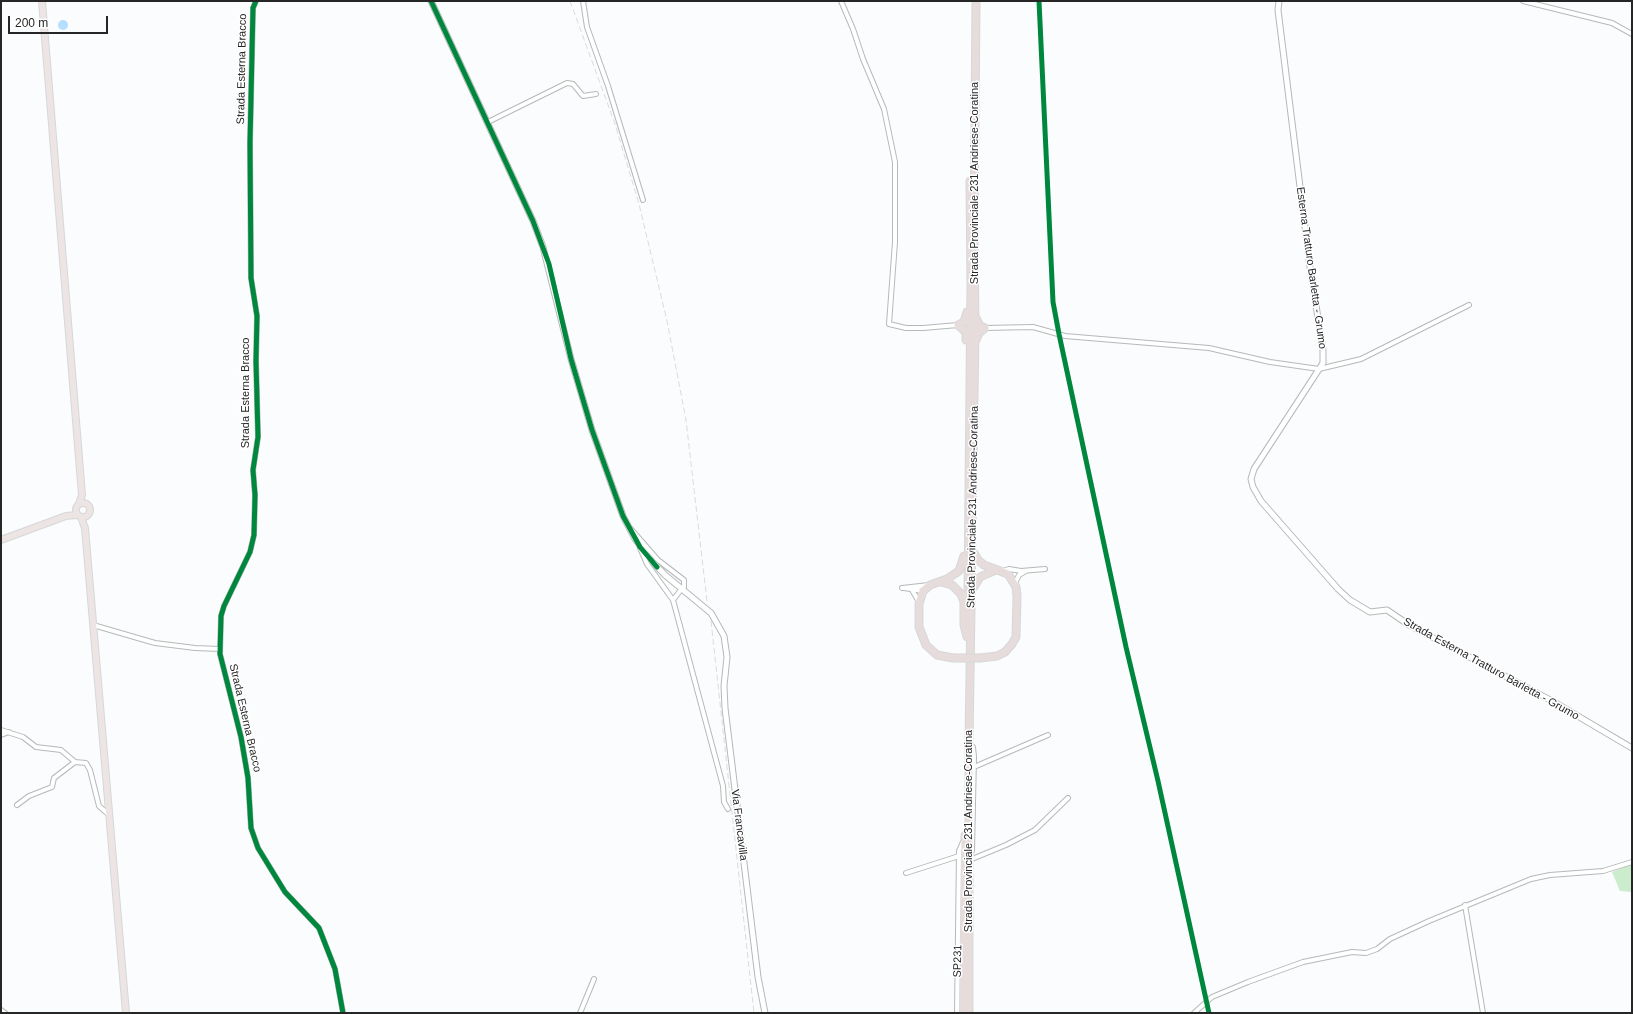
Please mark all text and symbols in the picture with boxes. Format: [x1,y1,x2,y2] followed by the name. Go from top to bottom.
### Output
[10,8,110,34] scale bar
[234,14,250,124] street label: Strada Esterna Bracco
[15,16,48,30] text: 200 m
[968,82,982,284] street label: Strada Provinciale 231 Andriese-Coratina
[1293,186,1329,350] street label: Esterna Tratturo Barletta - Grumo
[239,338,253,448] street label: Strada Esterna Bracco
[965,406,981,608] street label: Strada Provinciale 231 Andriese-Coratina
[1401,615,1581,723] street label: Strada Esterna Tratturo Barletta - Grumo
[226,663,264,773] street label: Strada Esterna Bracco
[962,730,976,932] street label: Strada Provinciale 231 Andriese-Coratina
[728,788,750,862] street label: Via Francavilla
[951,944,965,978] street label: SP231

